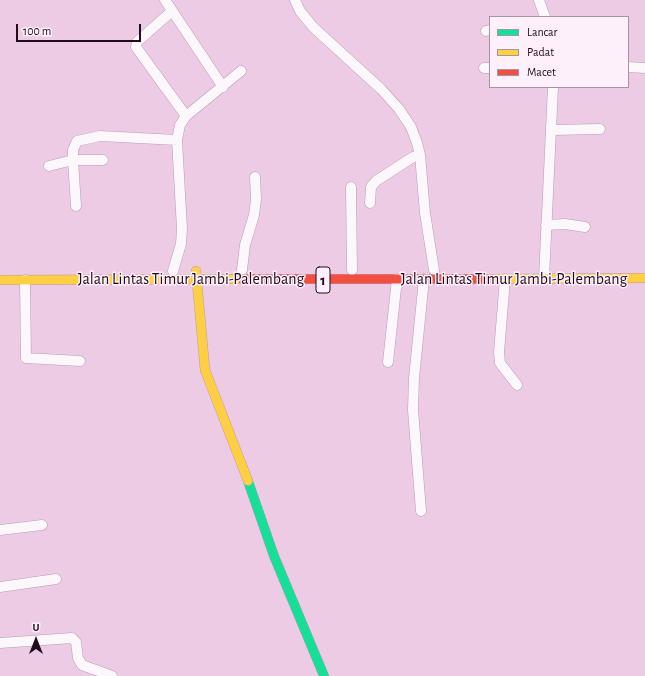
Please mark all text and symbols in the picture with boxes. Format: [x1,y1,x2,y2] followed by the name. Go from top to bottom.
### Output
[18,16,143,42] scale bar
[489,16,629,88] legend
[23,25,51,37] text: 100 m
[527,26,557,38] text: Lancar
[527,46,554,58] text: Padat
[527,66,556,78] text: Macet
[316,267,330,293] road number: 1
[78,269,304,289] street label: Jalan Lintas Timur Jambi-Palembang
[401,269,627,289] street label: Jalan Lintas Timur Jambi-Palembang
[16,620,56,660] north arrow
[32,622,40,633] text: U

